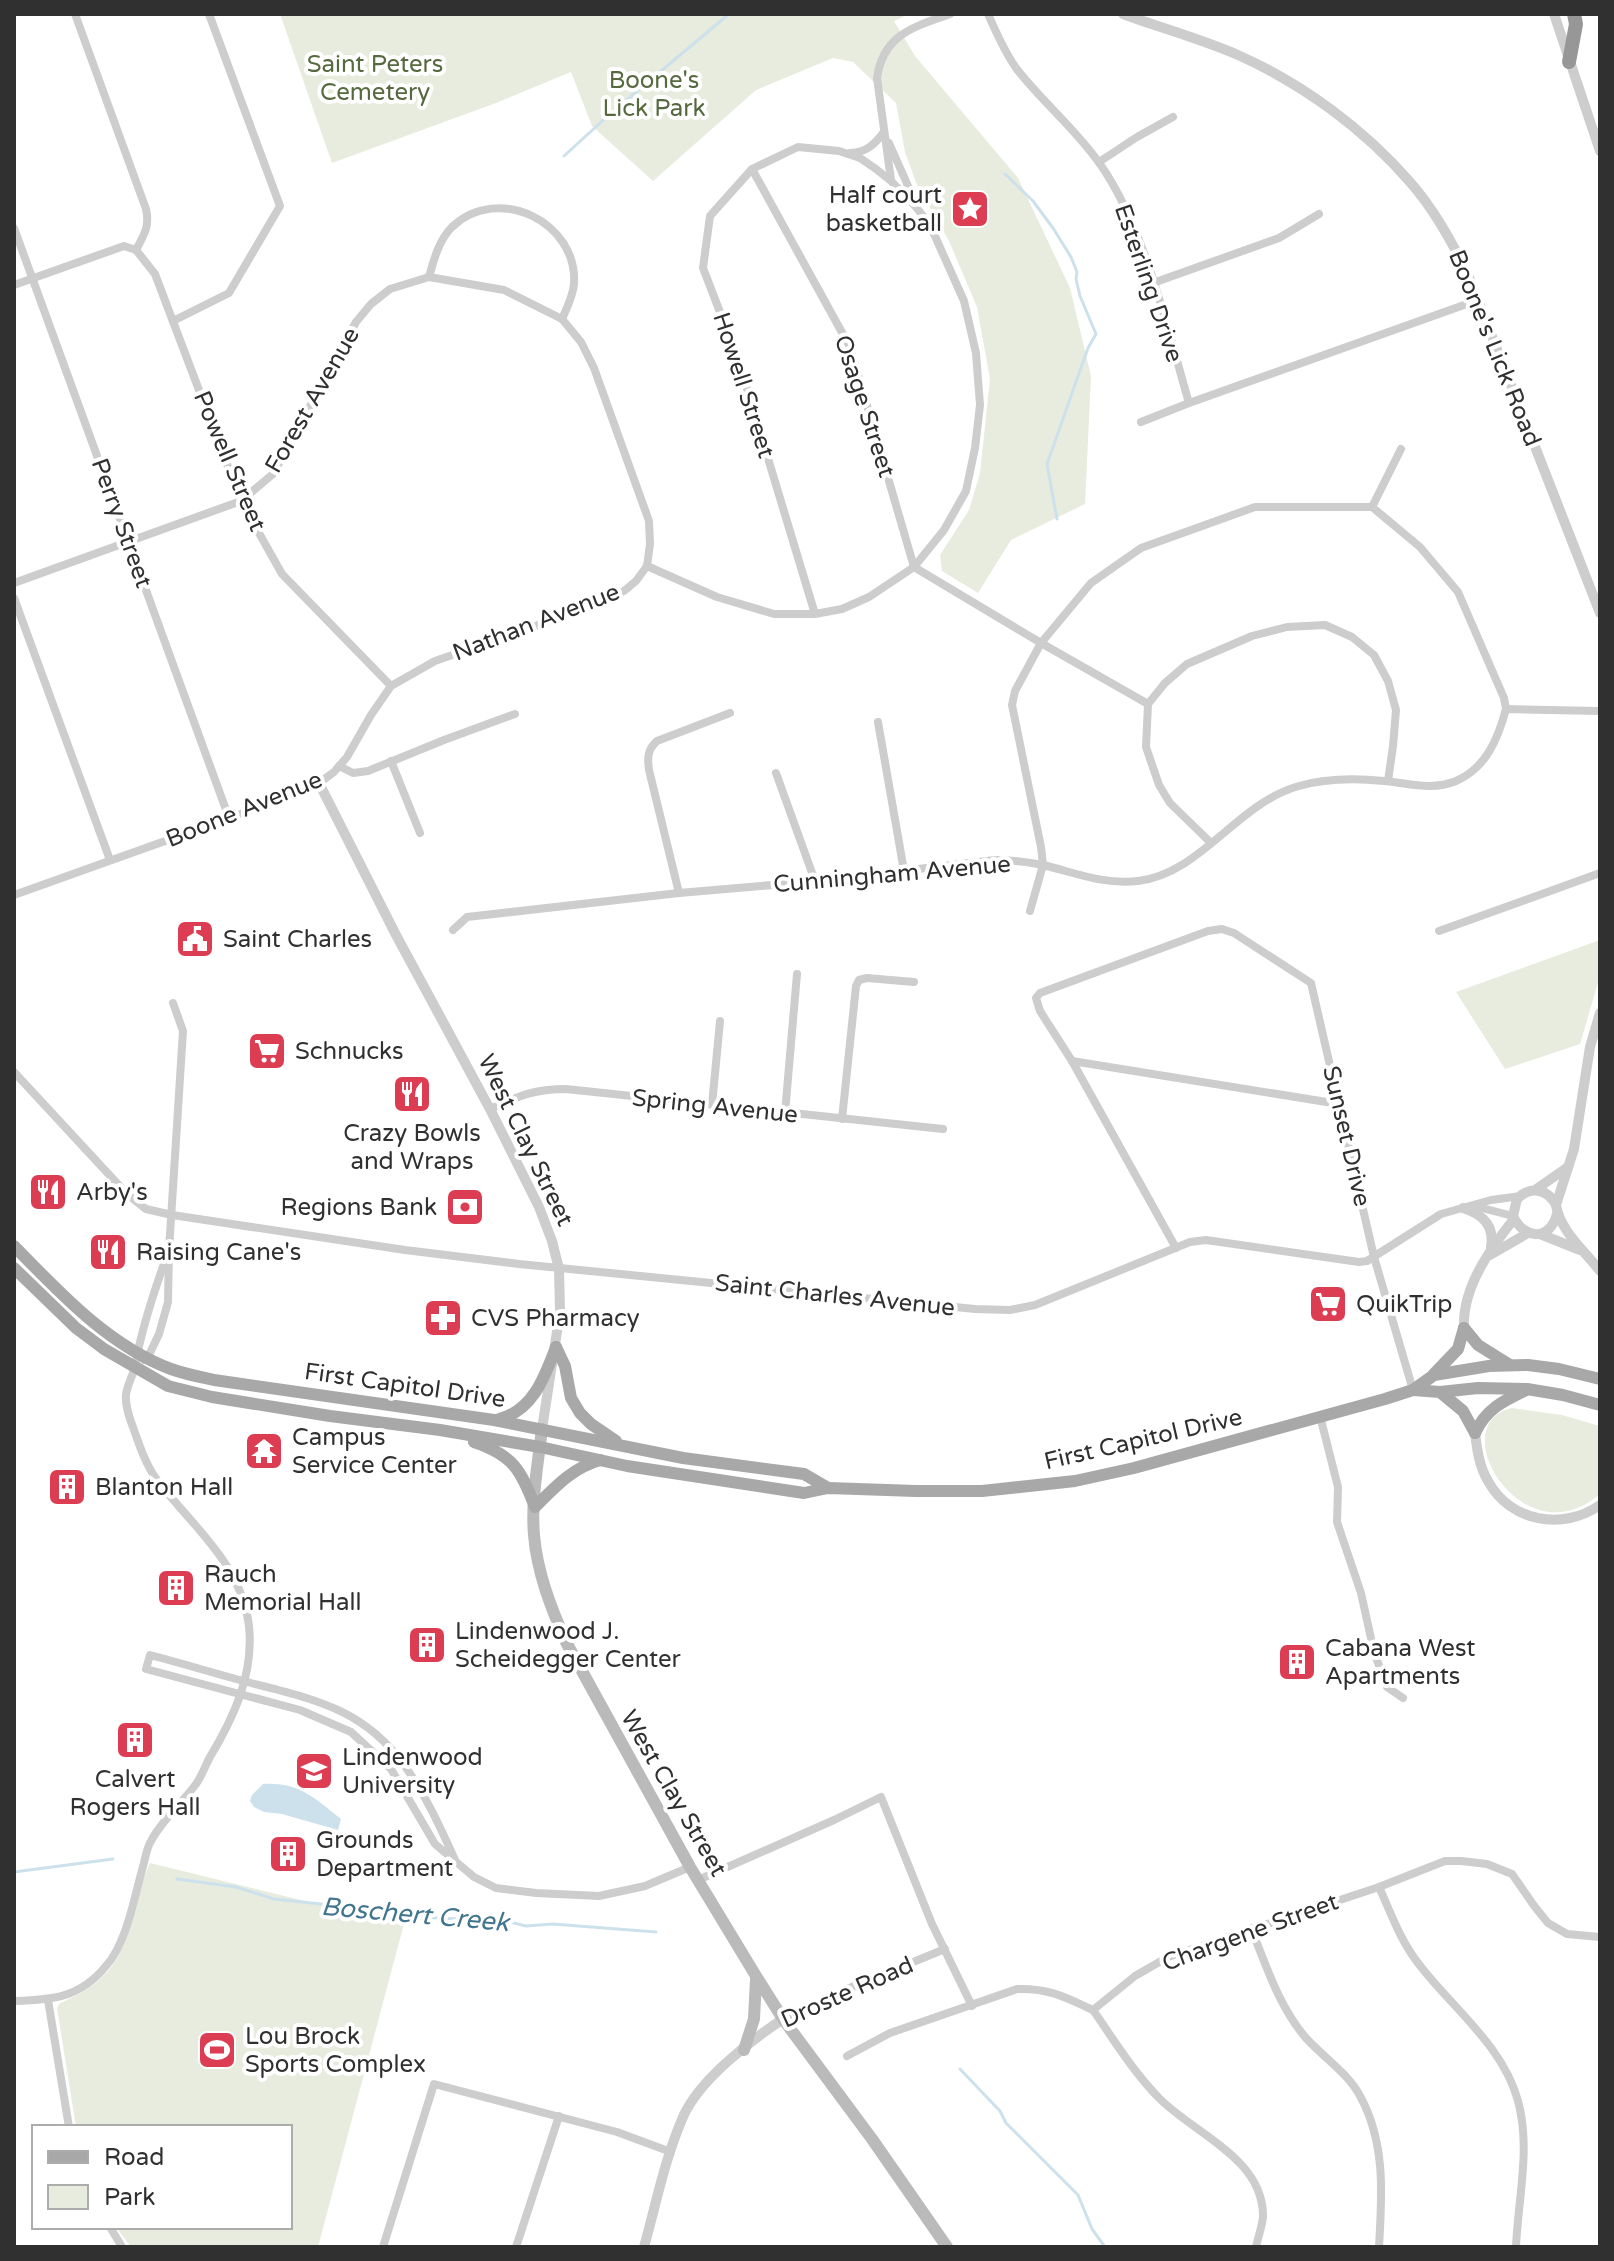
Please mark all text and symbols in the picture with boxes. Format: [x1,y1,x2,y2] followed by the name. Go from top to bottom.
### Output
[307,50,443,107] park label: Saint Peters Cemetery
[602,66,706,123] park label: Boone's Lick Park
[826,181,942,238] place label: Half court basketball
[949,188,991,230] place icon: Half court basketball
[1108,200,1189,366] street label: Esterling Drive
[1442,246,1547,451] street label: Boone's Lick Road
[706,309,781,462] street label: Howell Street
[259,322,366,478] street label: Forest Avenue
[828,331,901,481] street label: Osage Street
[187,387,272,536] street label: Powell Street
[85,455,158,592] street label: Perry Street
[449,577,624,668] street label: Nathan Avenue
[162,765,327,854] street label: Boone Avenue
[772,850,1012,899] street label: Cunningham Avenue
[174,918,216,960] public building icon: Saint Charles
[223,925,372,954] place label: Saint Charles
[246,1030,288,1072] supermarket icon: Schnucks
[295,1037,404,1066] place label: Schnucks
[471,1050,580,1231] street label: West Clay Street
[1316,1063,1377,1209] street label: Sunset Drive
[391,1073,433,1115] restaurant icon: Crazy Bowls and Wraps
[630,1083,799,1130] street label: Spring Avenue
[343,1119,481,1176] place label: Crazy Bowls and Wraps
[27,1171,69,1213] restaurant icon: Arby's
[76,1178,148,1207] place label: Arby's
[444,1186,486,1228] bank icon: Regions Bank
[280,1193,437,1222] place label: Regions Bank
[87,1231,129,1273] restaurant icon: Raising Cane's
[136,1238,301,1267] place label: Raising Cane's
[713,1268,956,1323] street label: Saint Charles Avenue
[1307,1283,1349,1325] supermarket icon: QuikTrip
[1356,1290,1452,1319] place label: QuikTrip
[422,1297,464,1339] pharmacy icon: CVS Pharmacy
[471,1304,640,1333] place label: CVS Pharmacy
[303,1357,507,1414] street label: First Capitol Drive
[1041,1403,1245,1476] street label: First Capitol Drive
[292,1423,458,1480] place label: Campus Service Center
[243,1430,285,1472] temple icon: Campus Service Center
[46,1466,88,1508] building icon: Blanton Hall
[95,1473,233,1502] place label: Blanton Hall
[204,1560,362,1617] place label: Rauch Memorial Hall
[155,1567,197,1609] building icon: Rauch Memorial Hall
[455,1617,682,1674] place label: Lindenwood J. Scheidegger Center
[406,1624,448,1666] building icon: Lindenwood J. Scheidegger Center
[1325,1634,1476,1691] place label: Cabana West Apartments
[1276,1641,1318,1683] building icon: Cabana West Apartments
[614,1705,733,1882] street label: West Clay Street
[114,1719,156,1761] building icon: Calvert Rogers Hall
[342,1743,483,1800] place label: Lindenwood University
[293,1750,335,1792] school or university icon: Lindenwood University
[70,1765,200,1822] place label: Calvert Rogers Hall
[316,1826,453,1883] place label: Grounds Department
[267,1833,309,1875] building icon: Grounds Department
[1158,1887,1342,1978] street label: Chargene Street
[320,1891,512,1938] water label: Boschert Creek
[777,1950,918,2035] street label: Droste Road
[245,2022,426,2079] place label: Lou Brock Sports Complex
[196,2029,238,2071] sports icon: Lou Brock Sports Complex
[32,2125,292,2229] legend
[104,2143,164,2172] text: Road
[104,2183,155,2212] text: Park

